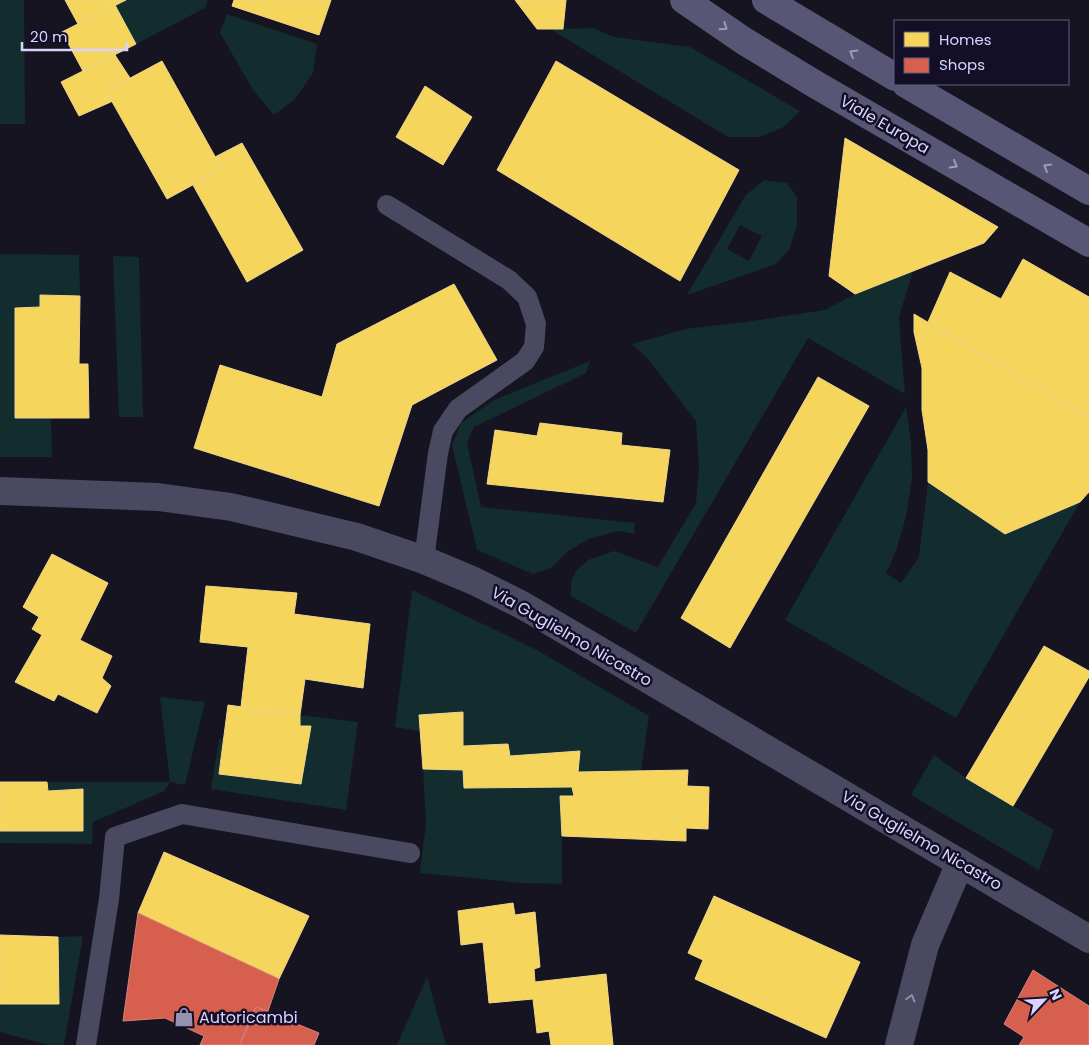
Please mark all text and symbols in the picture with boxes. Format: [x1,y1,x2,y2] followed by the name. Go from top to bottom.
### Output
[22,20,128,52] scale bar
[894,20,1069,85] legend
[718,21,728,30] one-way arrow
[30,26,68,47] text: 20 m
[939,29,992,50] text: Homes
[850,49,859,59] one-way arrow
[939,54,985,75] text: Shops
[836,89,934,159] street label: Viale Europa
[948,158,957,168] one-way arrow
[1043,163,1052,173] one-way arrow
[487,581,656,692] street label: Via Guglielmo Nicastro
[837,785,1006,896] street label: Via Guglielmo Nicastro
[1019,975,1069,1025] north arrow
[1044,986,1067,1004] text: N
[905,993,916,1002] one-way arrow
[173,1006,195,1028] shop icon: Autoricambi
[199,1006,298,1029] place label: Autoricambi

